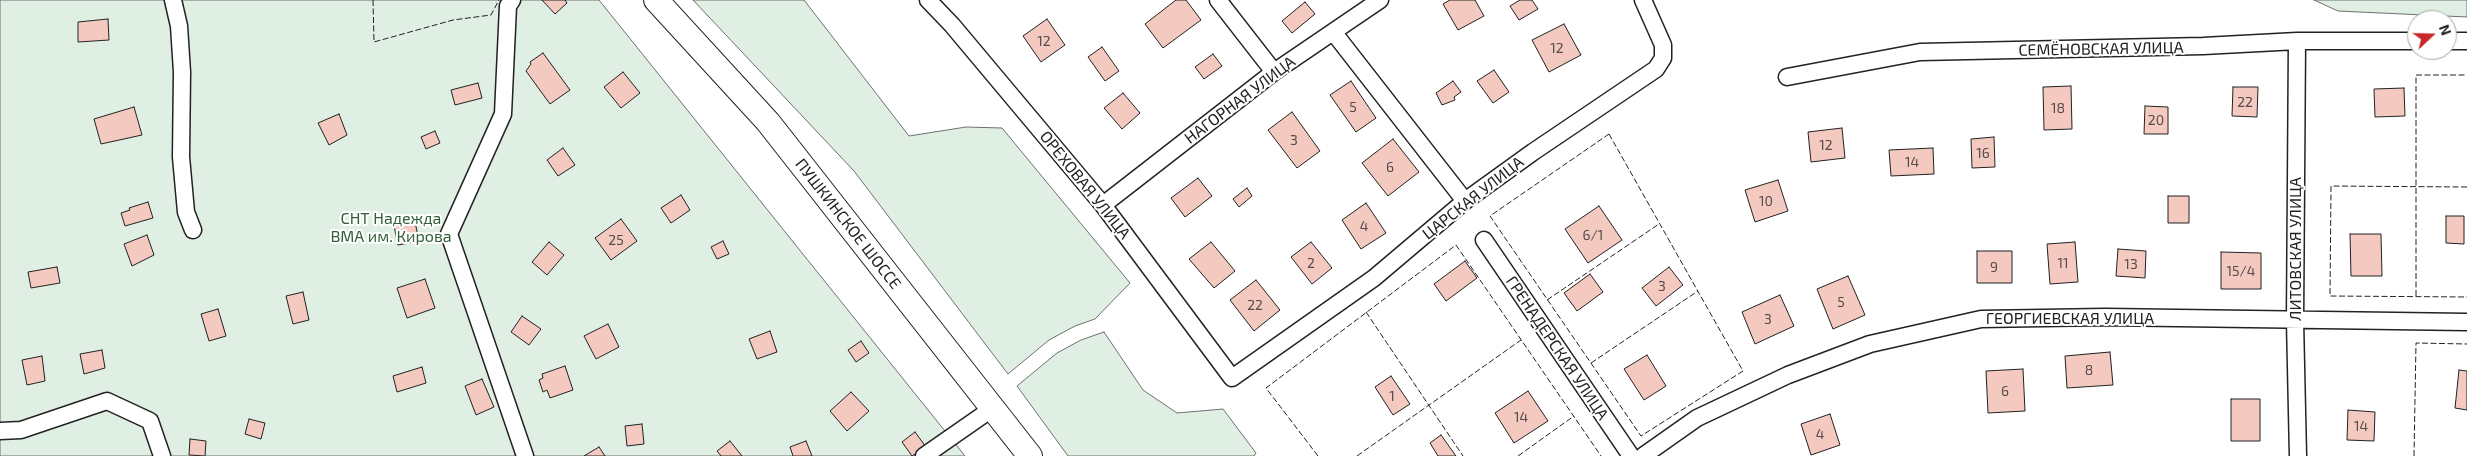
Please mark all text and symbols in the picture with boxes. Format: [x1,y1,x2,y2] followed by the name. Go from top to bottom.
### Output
[2407,10,2457,60] north arrow
[2436,22,2455,38] text: N
[1037,33,1051,49] house number: 12
[2018,38,2184,60] street label: СЕМЁНОВСКАЯ УЛИЦА
[1550,40,1564,56] house number: 12
[1181,52,1299,148] street label: НАГОРНАЯ УЛИЦА
[2237,94,2253,110] house number: 22
[1349,99,1357,115] house number: 5
[2051,100,2065,116] house number: 18
[2148,112,2164,128] house number: 20
[1036,127,1134,243] street label: ОРЕХОВАЯ УЛИЦА
[1290,132,1298,148] house number: 3
[1819,137,1833,153] house number: 12
[1976,145,1990,161] house number: 16
[1419,152,1527,244] street label: ЦАРСКАЯ УЛИЦА
[1905,154,1919,170] house number: 14
[791,155,905,293] street label: ПУШКИНСКОЕ ШОССЕ
[1386,159,1394,175] house number: 6
[2286,177,2306,321] street label: ЛИТОВСКАЯ УЛИЦА
[1759,193,1773,209] house number: 10
[330,209,452,247] park label: СНТ Надежда ВМА им. Кирова
[1360,218,1368,234] house number: 4
[1583,227,1603,243] house number: 6/1
[608,232,624,248] house number: 25
[1307,255,1315,271] house number: 2
[2057,255,2069,271] house number: 11
[2124,256,2138,272] house number: 13
[1990,259,1998,275] house number: 9
[2227,263,2255,279] house number: 15/4
[1502,272,1612,424] street label: ГРЕНАДЕРСКАЯ УЛИЦА
[1658,278,1666,294] house number: 3
[1837,294,1845,310] house number: 5
[1247,297,1263,313] house number: 22
[1986,309,2154,329] street label: ГЕОРГИЕВСКАЯ УЛИЦА
[1764,311,1772,327] house number: 3
[2085,362,2093,378] house number: 8
[2001,383,2009,399] house number: 6
[1389,388,1395,404] house number: 1
[1514,409,1528,425] house number: 14
[2354,418,2368,434] house number: 14
[1816,426,1824,442] house number: 4

